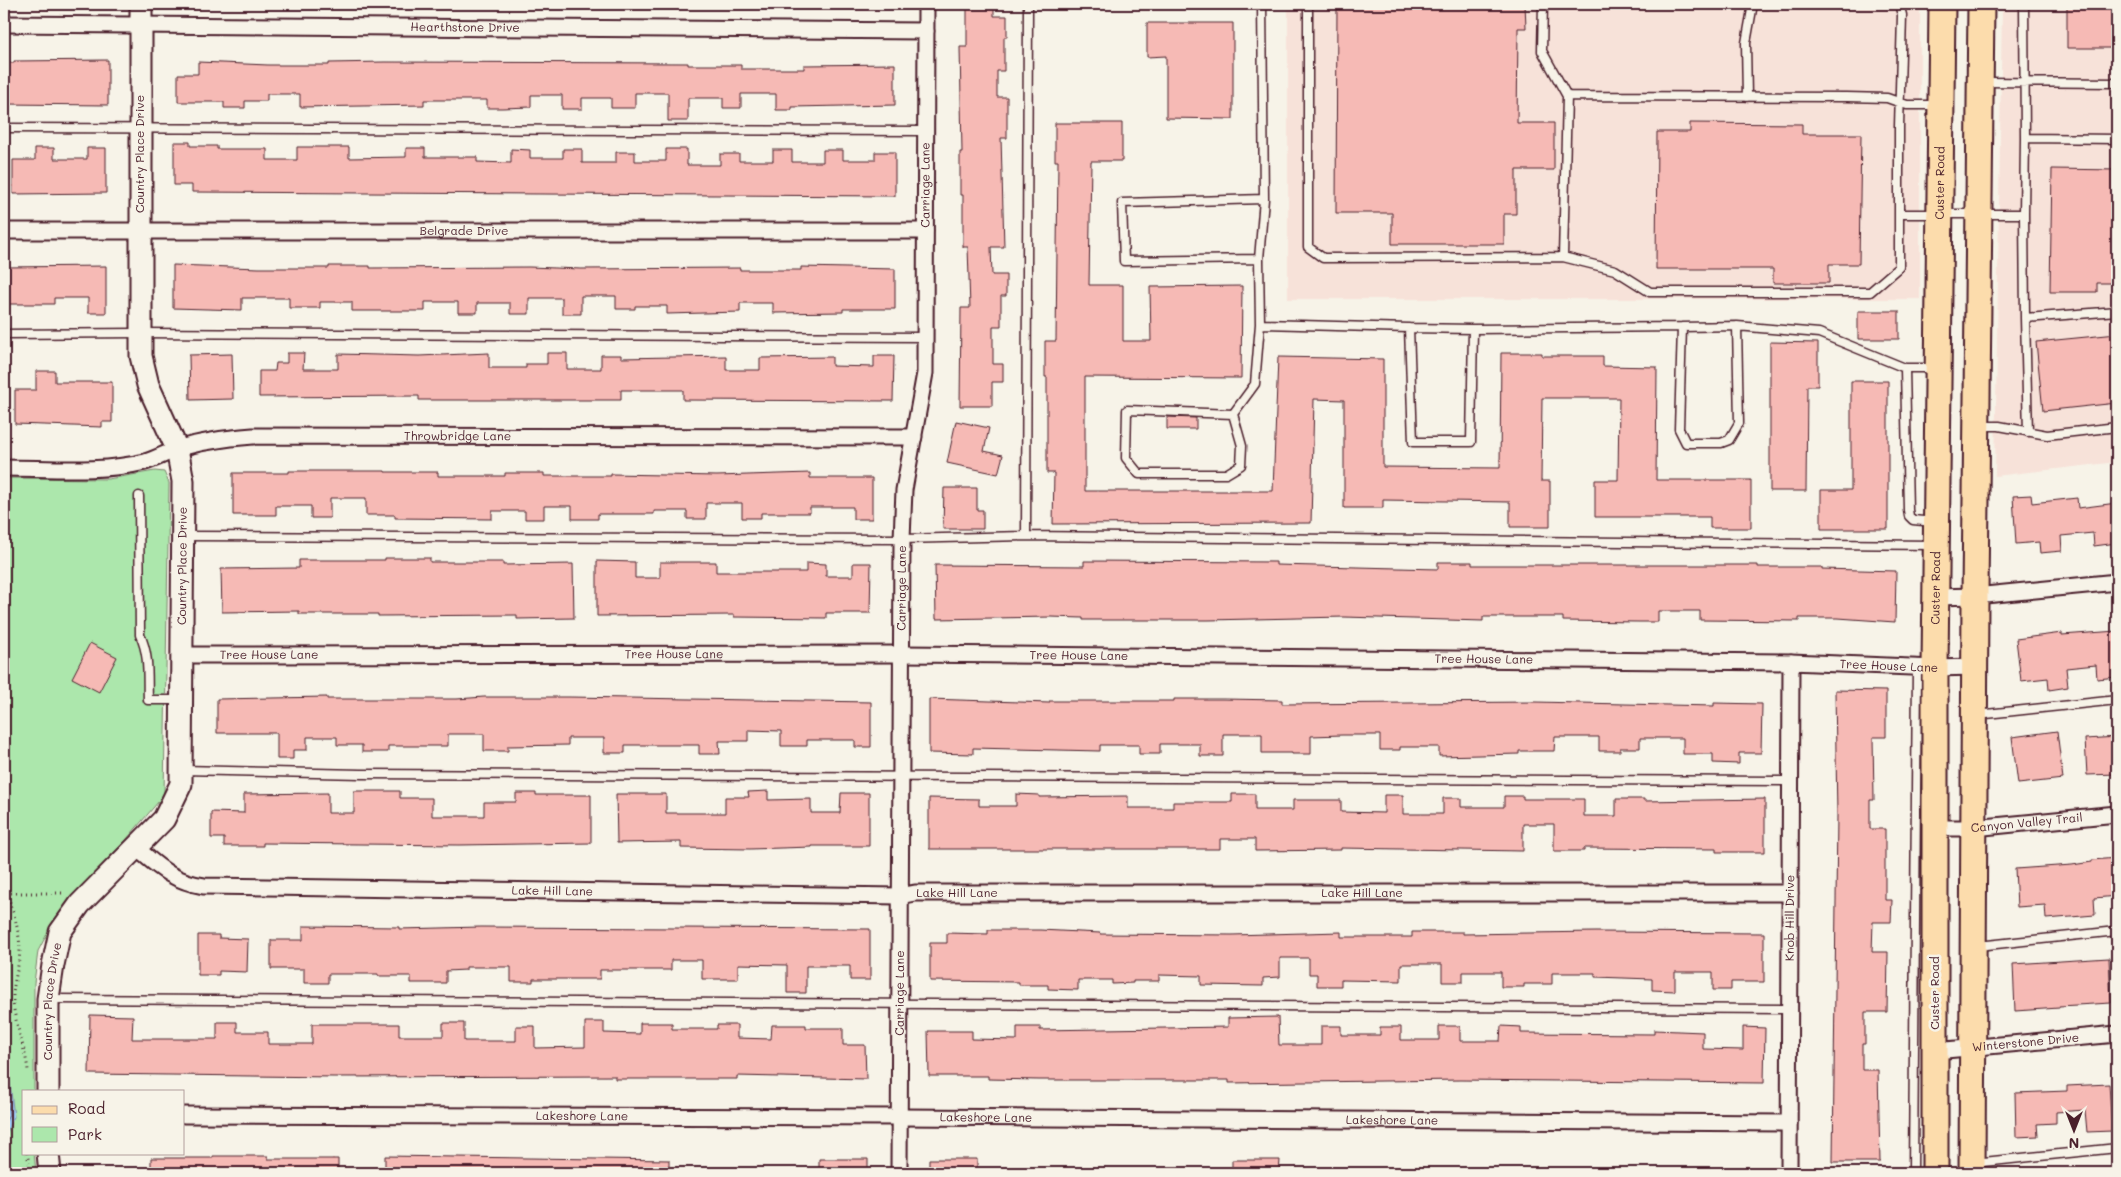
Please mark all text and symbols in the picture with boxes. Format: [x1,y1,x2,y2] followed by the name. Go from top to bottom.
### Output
[410,18,520,35] street label: Hearthstone Drive
[131,95,147,213] street label: Country Place Drive
[916,142,933,228] street label: Carriage Lane
[1931,146,1948,220] street label: Custer Road
[419,222,509,238] street label: Belgrade Drive
[404,427,511,443] street label: Throwbridge Lane
[173,507,190,625] street label: Country Place Drive
[893,545,909,631] street label: Carriage Lane
[1926,551,1943,625] street label: Custer Road
[625,645,723,661] street label: Tree House Lane
[220,646,318,662] street label: Tree House Lane
[1030,646,1128,663] street label: Tree House Lane
[1435,650,1533,667] street label: Tree House Lane
[1839,655,1939,675] street label: Tree House Lane
[1970,808,2083,835] street label: Canyon Valley Trail
[1781,875,1797,961] street label: Knob Hill Drive
[512,881,593,899] street label: Lake Hill Lane
[916,884,998,900] street label: Lake Hill Lane
[1321,884,1403,900] street label: Lake Hill Lane
[39,941,65,1060] street label: Country Place Drive
[891,950,907,1036] street label: Carriage Lane
[1926,956,1942,1030] street label: Custer Road
[1971,1029,2080,1055] street label: Winterstone Drive
[22,1090,185,1154] legend
[68,1098,105,1118] text: Road
[2048,1104,2098,1154] north arrow
[536,1107,628,1123] street label: Lakeshore Lane
[940,1108,1032,1125] street label: Lakeshore Lane
[1346,1111,1438,1128] street label: Lakeshore Lane
[68,1124,102,1144] text: Park
[2069,1134,2079,1153] text: N

